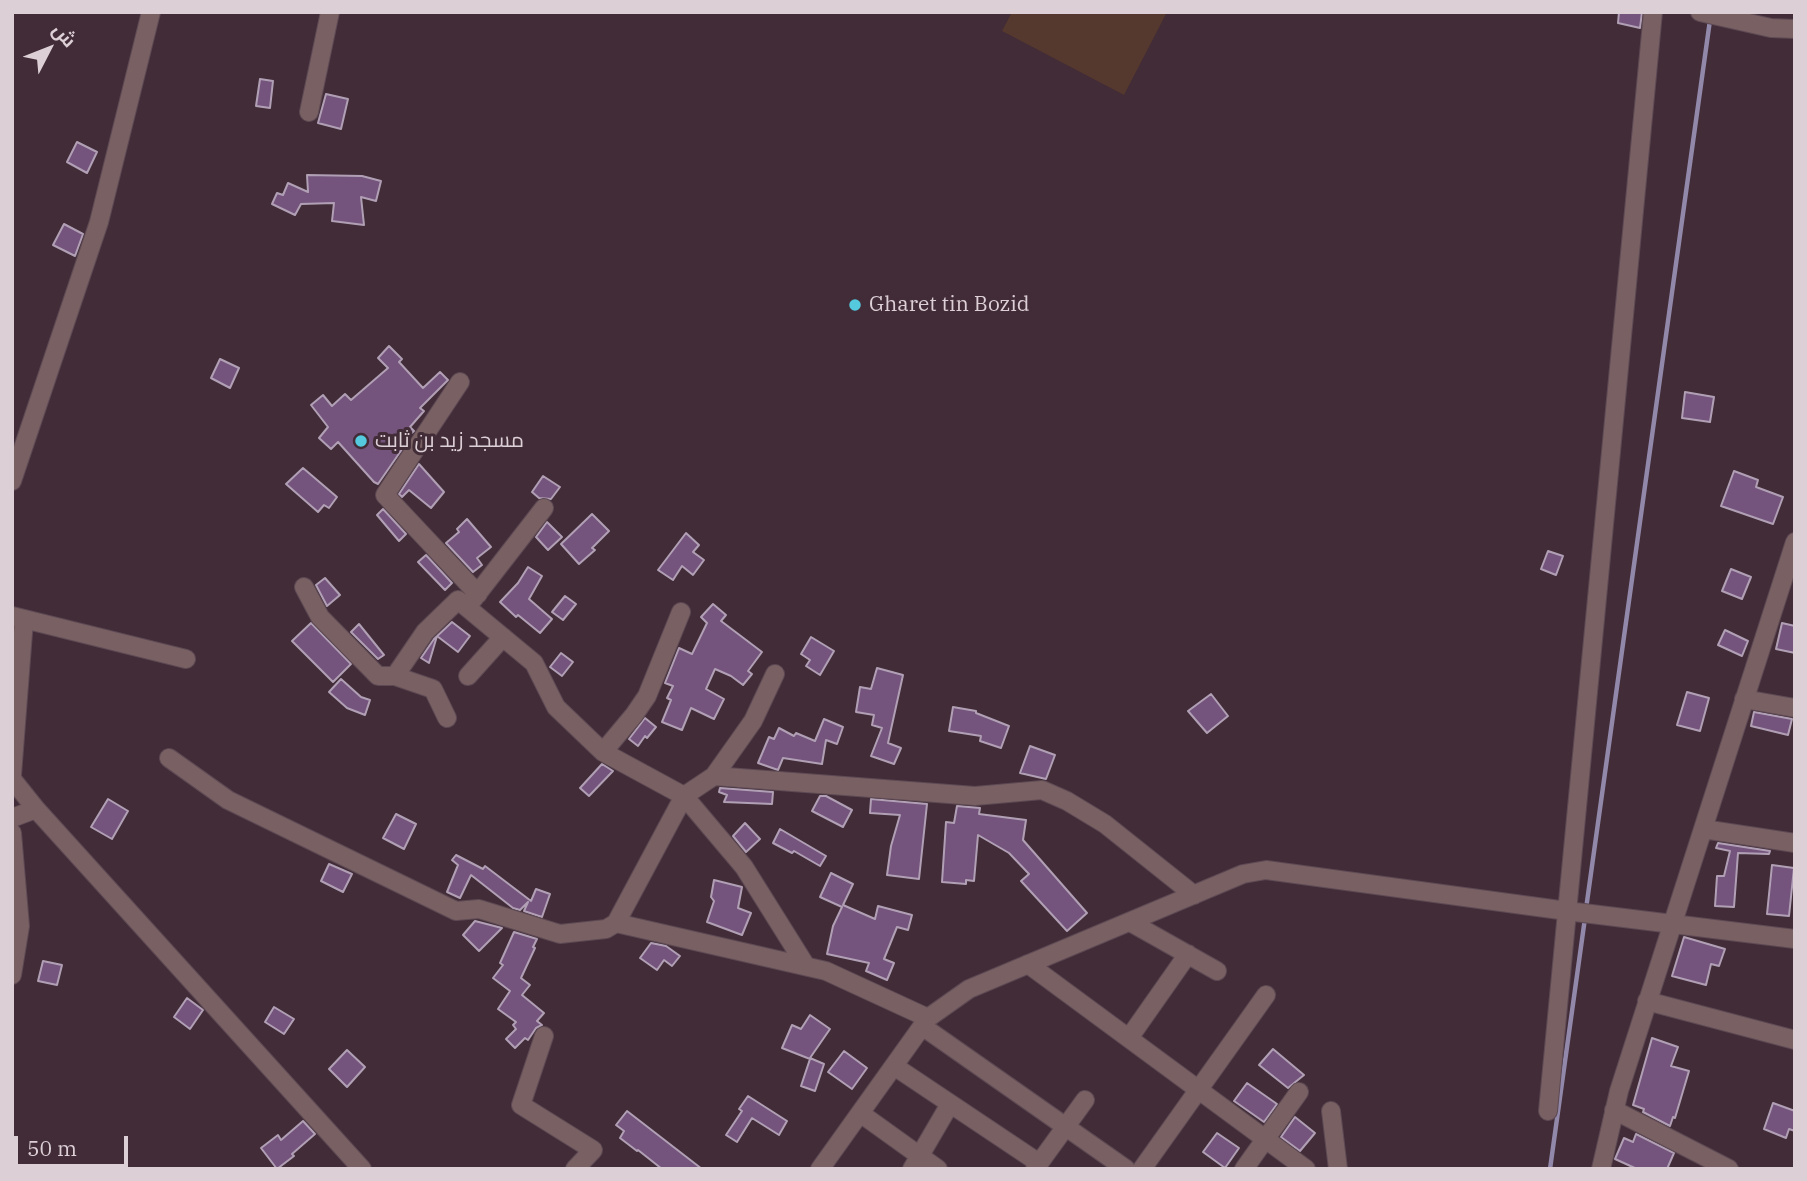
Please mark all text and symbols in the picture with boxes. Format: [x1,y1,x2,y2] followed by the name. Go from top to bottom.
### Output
[14,14,84,84] north arrow
[48,18,82,52] text: ش
[869,292,1030,318] place label: Gharet tin Bozid
[847,297,863,313] marker: Gharet tin Bozid
[375,428,524,454] place label: مسجد زيد بن ثابت
[353,433,369,449] marker: مسجد زيد بن ثابت
[18,1122,131,1166] scale bar
[27,1134,77,1162] text: 50 m

